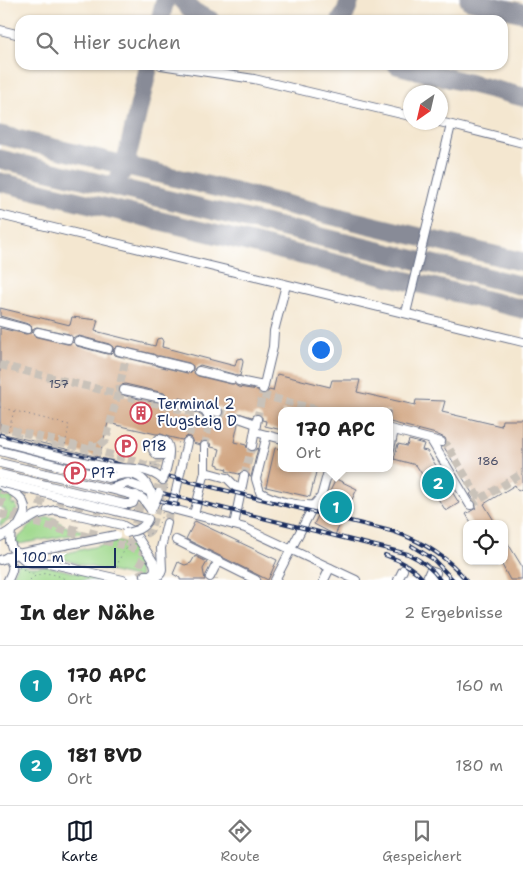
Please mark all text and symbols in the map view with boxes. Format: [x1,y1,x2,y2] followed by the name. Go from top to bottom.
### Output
[15,15,508,70] search box
[33,29,61,57] icon: search
[73,30,181,55] text: Hier suchen
[403,85,448,130] north arrow
[308,337,334,363] your location
[49,376,69,392] house number: 157
[157,394,237,431] place label: Terminal 2 Flugsteig D
[129,401,153,425] building icon: Terminal 2 Flugsteig D
[278,407,393,472] popup
[296,417,375,442] text: 170 APC
[114,434,138,458] parking icon: P18
[142,436,167,456] place label: P18
[296,442,321,463] text: Ort
[477,453,499,469] house number: 186
[63,461,87,485] parking icon: P17
[91,463,115,483] place label: P17
[422,464,454,502] pin: 2
[320,488,352,526] pin: 1
[463,520,508,565] map controls
[463,520,508,565] button: locate
[15,545,116,568] scale bar
[22,548,64,566] text: 100 m
[20,599,155,627] text: In der Nähe
[404,602,503,623] text: 2 Ergebnisse
[67,663,146,688] text: 170 APC
[32,675,40,696] text: 1
[456,675,503,696] text: 160 m
[67,688,93,709] text: Ort
[67,743,142,768] text: 181 BVD
[30,755,42,776] text: 2
[455,755,503,776] text: 180 m
[67,768,93,789] text: Ort
[61,817,98,865] tab: Karte
[220,817,260,865] tab: Route
[382,817,462,865] tab: Gespeichert

